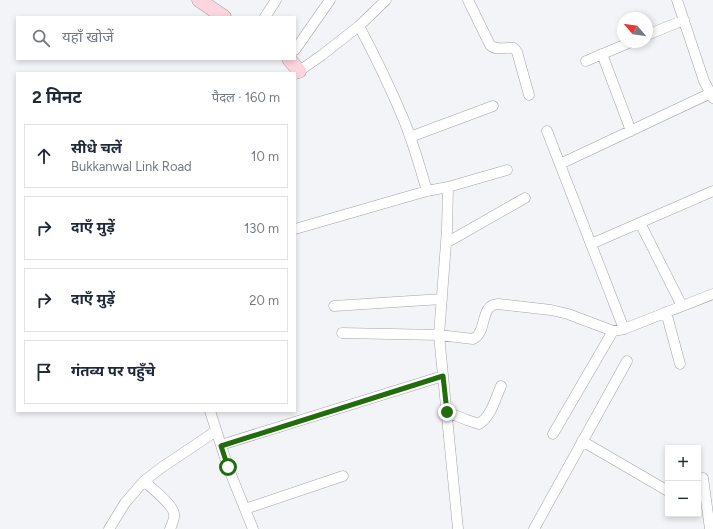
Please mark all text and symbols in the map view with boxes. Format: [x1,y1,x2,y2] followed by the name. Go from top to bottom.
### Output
[617,12,653,48] north arrow
[16,16,296,60] search box
[30,27,52,49] icon: search
[62,28,114,46] text: यहाँ खोजें
[32,87,82,107] text: 2 मिनट
[212,90,280,105] text: पैदल · 160 m
[71,139,122,157] text: सीधे चलें
[33,145,55,167] icon: ahead
[251,149,279,164] text: 10 m
[71,159,192,174] text: Bukkanwal Link Road
[33,217,55,239] icon: right
[71,218,115,236] text: दाएँ मुड़ें
[244,221,279,236] text: 130 m
[33,289,55,311] icon: right
[71,290,115,308] text: दाएँ मुड़ें
[249,293,279,308] text: 20 m
[33,361,55,383] icon: arrive
[71,362,155,380] text: गंतव्य पर पहुँचे
[438,403,456,421] route end
[665,445,701,517] map controls
[665,445,701,481] button: +
[219,458,237,476] route start
[665,481,701,517] button: −

